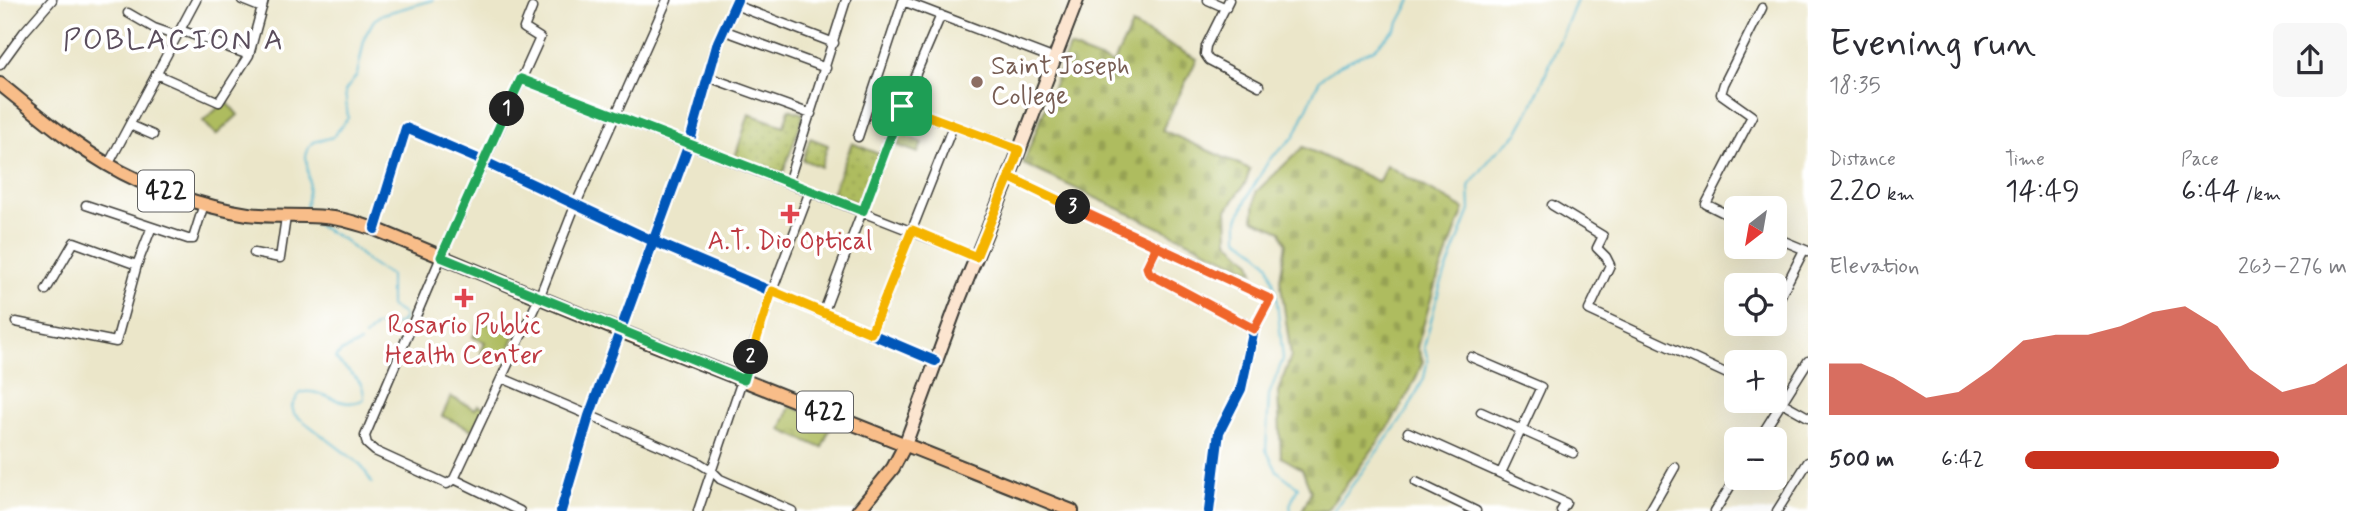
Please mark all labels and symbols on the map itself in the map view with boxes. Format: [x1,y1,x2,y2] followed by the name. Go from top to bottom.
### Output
[63,21,285,60] district label: POBLACION A
[991,50,1130,114] place label: Saint Joseph College
[969,74,985,90] marker: Saint Joseph College
[872,76,932,136] pin
[490,92,524,126] pin: 1
[138,170,194,211] road number: 422
[1056,190,1090,224] pin: 3
[1724,196,1787,259] north arrow
[780,204,800,224] marker: A.T. Dio Optical
[708,225,872,259] place label: A.T. Dio Optical
[454,288,474,308] marker: Rosario Public Health Center
[385,309,543,373] place label: Rosario Public Health Center
[734,340,768,374] pin: 2
[797,391,853,432] road number: 422

